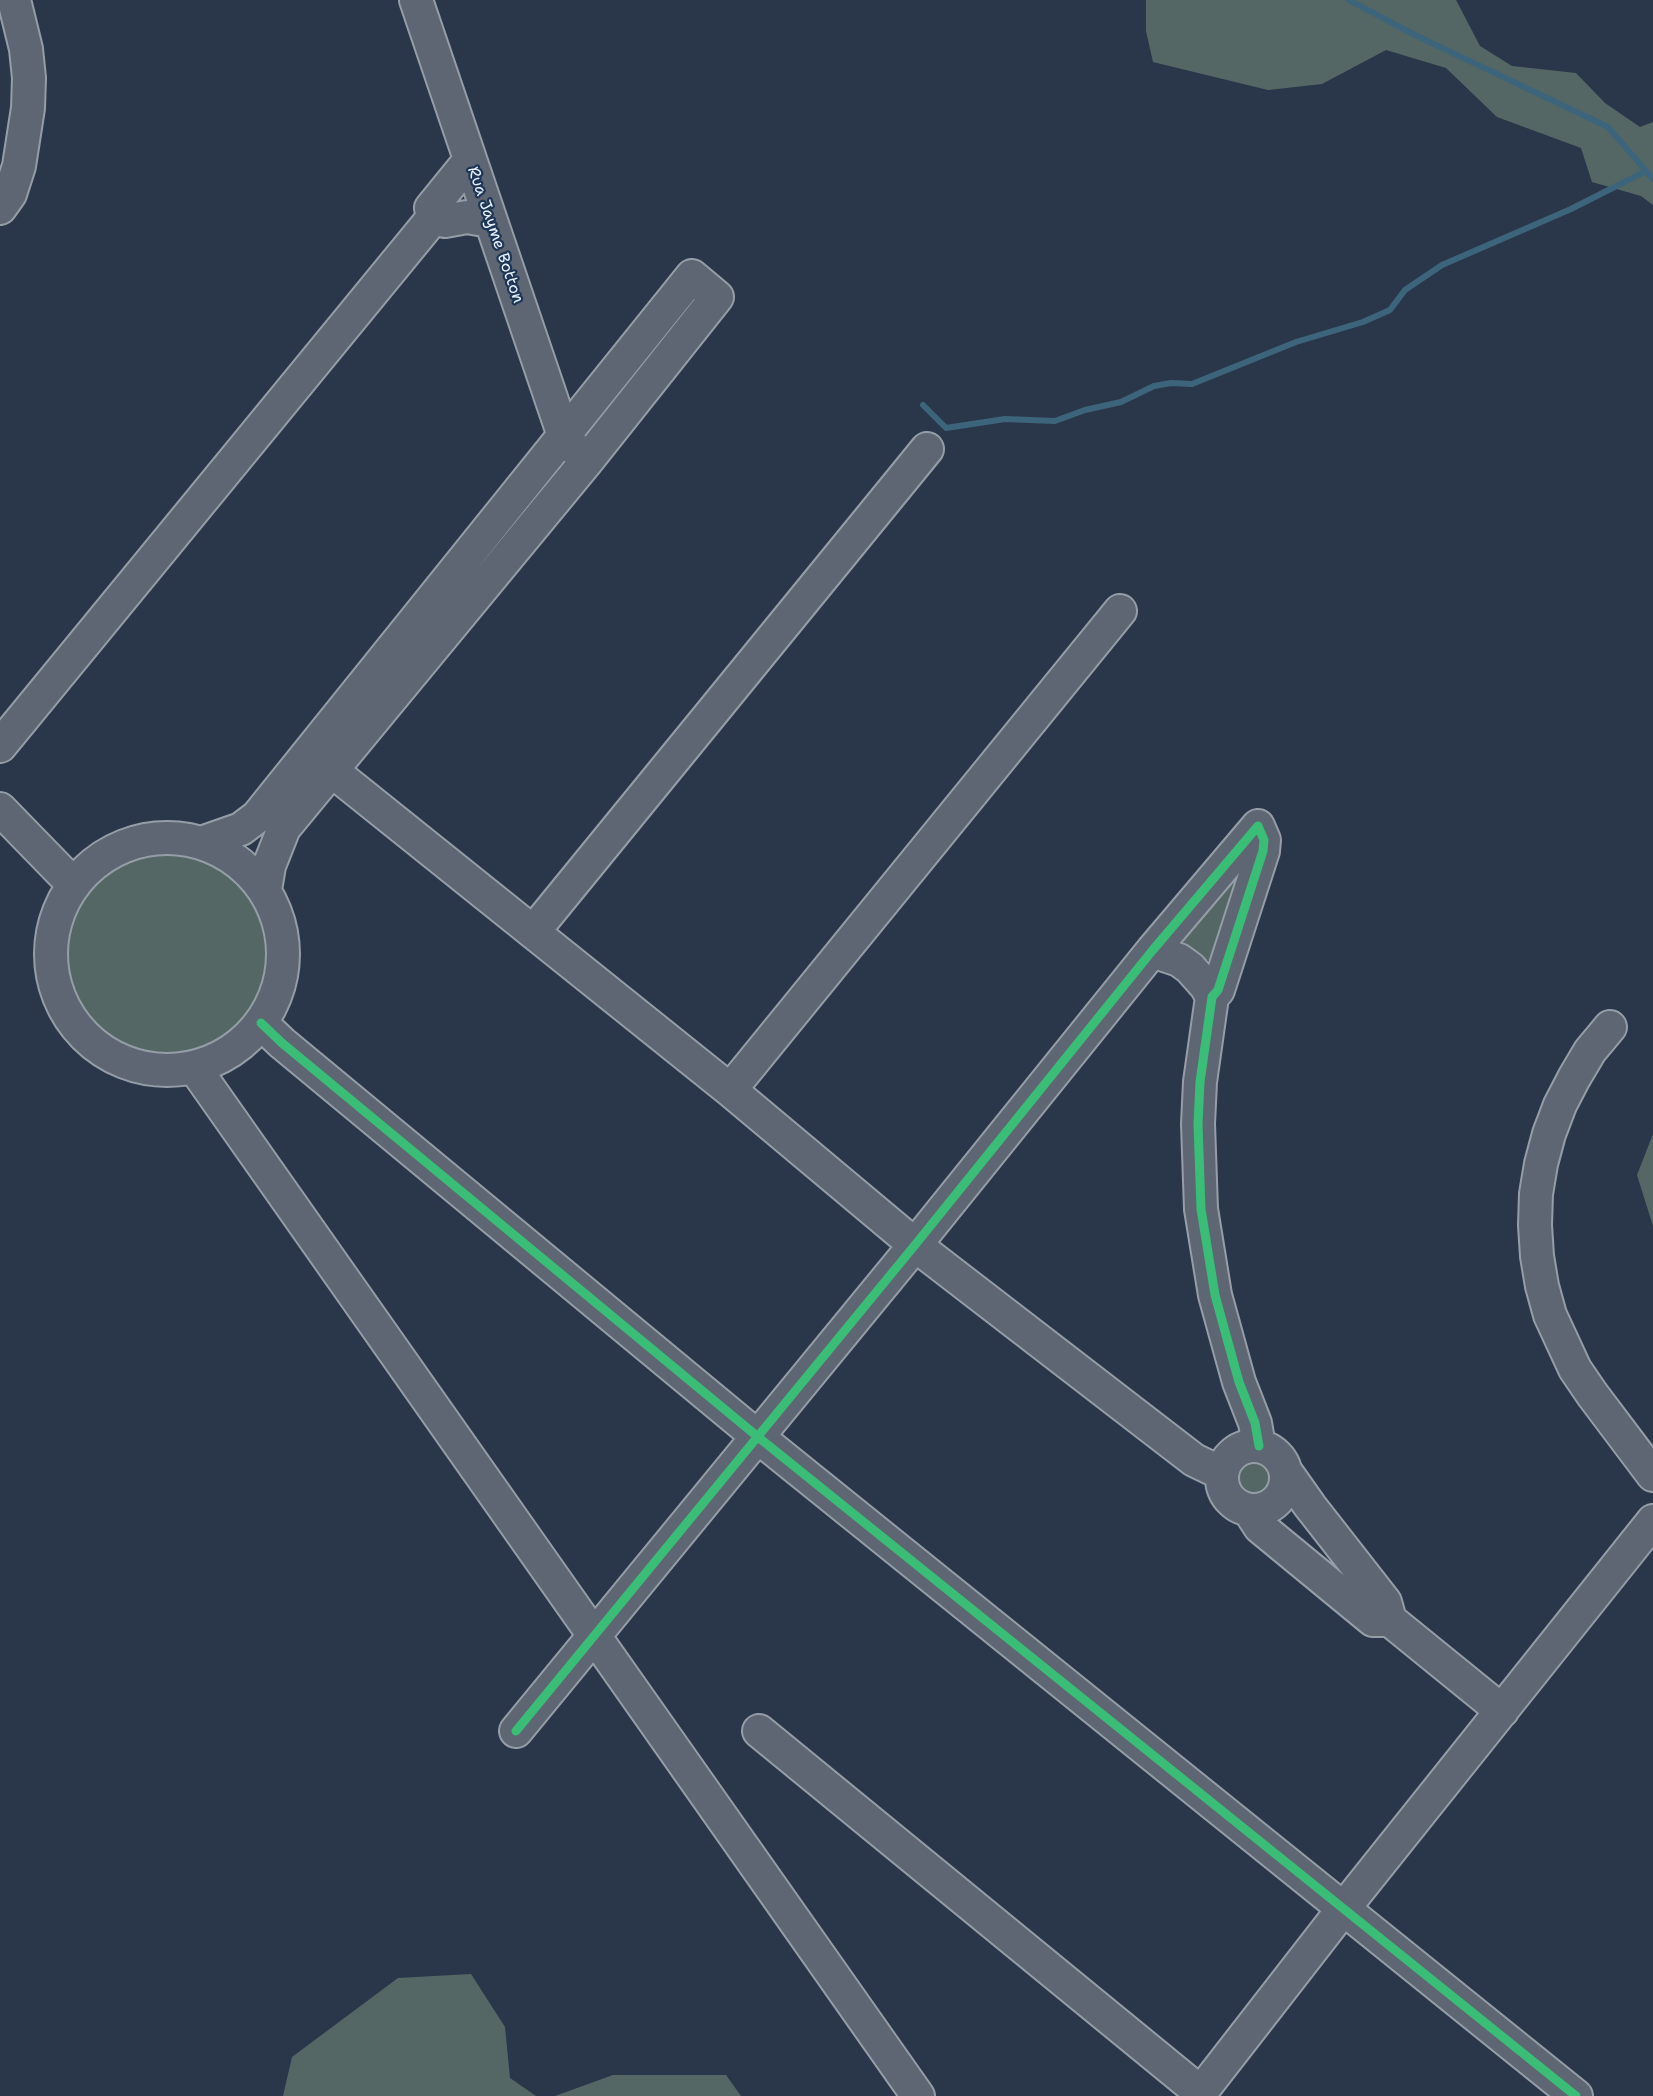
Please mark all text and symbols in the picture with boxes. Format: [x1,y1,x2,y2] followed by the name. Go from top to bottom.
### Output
[463,164,527,306] street label: Rua Jayme Botton

